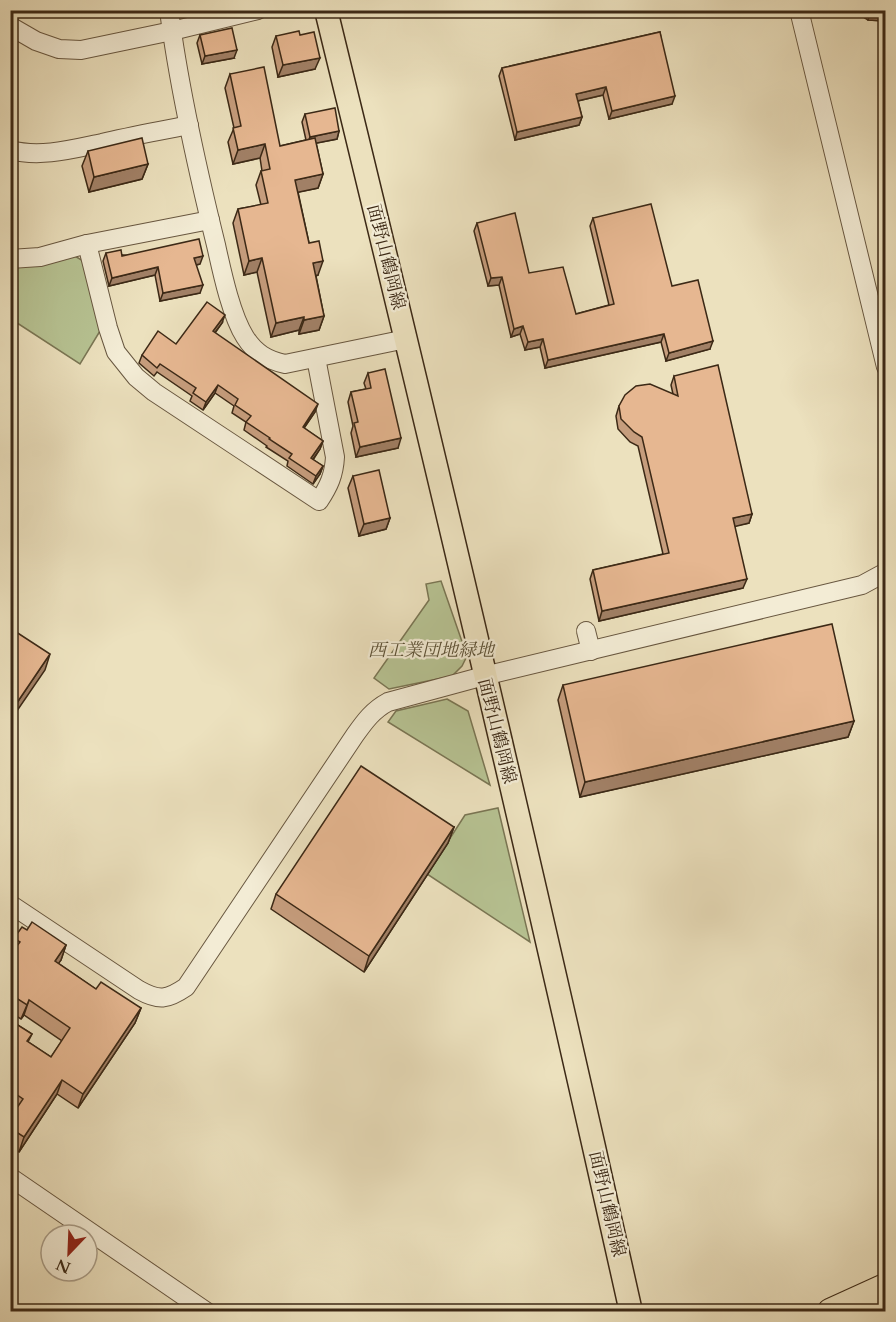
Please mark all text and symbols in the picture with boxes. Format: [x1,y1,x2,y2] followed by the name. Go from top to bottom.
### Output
[361,202,411,312] street label: 面野山鶴岡線
[368,638,496,663] park label: 西工業団地緑地
[472,676,522,786] street label: 面野山鶴岡線
[583,1149,631,1259] street label: 面野山鶴岡線
[39,1223,99,1283] north arrow
[53,1253,74,1279] text: N

